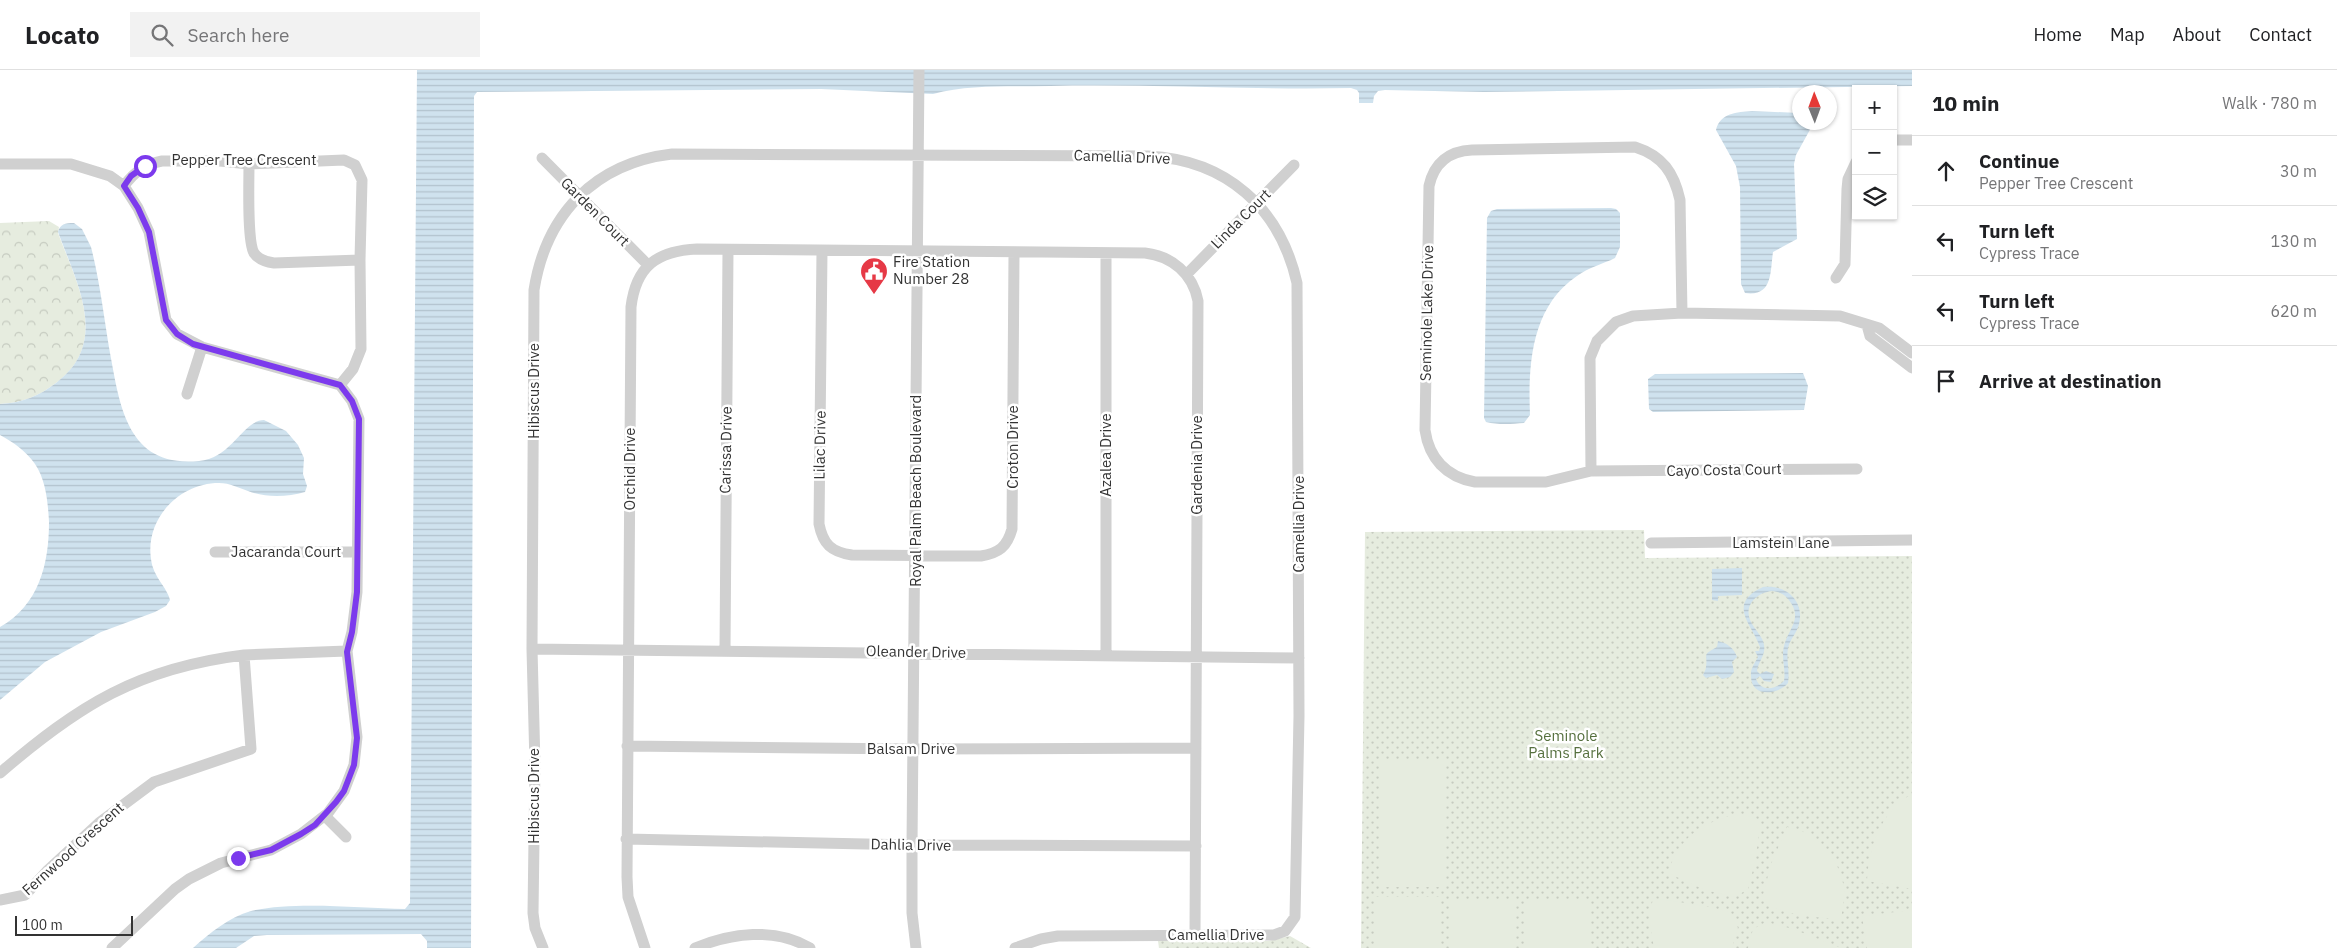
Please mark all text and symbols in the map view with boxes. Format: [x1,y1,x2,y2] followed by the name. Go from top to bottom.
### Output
[130,12,480,57] search box
[25,19,100,51] text: Locato
[148,21,176,49] icon: search
[188,23,289,47] text: Search here
[2034,23,2082,46] text: Home
[2110,23,2145,46] text: Map
[2173,23,2221,46] text: About
[2249,23,2312,46] text: Contact
[1792,85,1837,130] north arrow
[1852,85,1897,220] map controls
[1852,85,1897,130] button: +
[1932,89,1999,117] text: 10 min
[2222,93,2317,113] text: Walk · 780 m
[1852,130,1897,175] button: −
[1073,145,1171,168] street label: Camellia Drive
[1979,149,2059,173] text: Continue
[172,150,316,169] street label: Pepper Tree Crescent
[134,155,157,178] route start
[1932,157,1960,185] icon: ahead
[2280,161,2317,181] text: 30 m
[557,173,634,250] street label: Garden Court
[1979,173,2133,193] text: Pepper Tree Crescent
[1852,175,1897,220] button: layers
[1207,185,1275,253] street label: Linda Court
[1979,219,2055,243] text: Turn left
[1932,227,1960,255] icon: left
[2270,231,2317,251] text: 130 m
[1979,243,2080,263] text: Cypress Trace
[1416,245,1437,381] street label: Seminole Lake Drive
[893,252,970,288] place label: Fire Station Number 28
[859,256,889,295] public building icon: Fire Station Number 28
[1979,289,2055,313] text: Turn left
[1932,297,1960,325] icon: left
[2270,301,2317,321] text: 620 m
[1979,313,2080,333] text: Cypress Trace
[524,343,543,439] street label: Hibiscus Drive
[1932,367,1960,395] icon: arrive
[1979,369,2162,393] text: Arrive at destination
[906,395,925,587] street label: Royal Palm Beach Boulevard
[1003,405,1022,489] street label: Croton Drive
[715,406,736,494] street label: Carissa Drive
[809,410,830,480] street label: Lilac Drive
[1096,413,1115,497] street label: Azalea Drive
[1187,415,1206,515] street label: Gardenia Drive
[620,428,639,510] street label: Orchid Drive
[1666,459,1782,480] street label: Cayo Costa Court
[1289,476,1308,572] street label: Camellia Drive
[1732,533,1830,552] street label: Lamstein Lane
[231,542,341,561] street label: Jacaranda Court
[866,641,966,662] street label: Oleander Drive
[1528,726,1604,762] park label: Seminole Palms Park
[867,739,955,758] street label: Balsam Drive
[524,748,543,844] street label: Hibiscus Drive
[18,798,127,899] street label: Fernwood Crescent
[870,834,952,855] street label: Dahlia Drive
[227,847,250,870] route end
[15,913,132,936] scale bar
[22,916,63,934] text: 100 m
[1168,925,1264,944] street label: Camellia Drive

